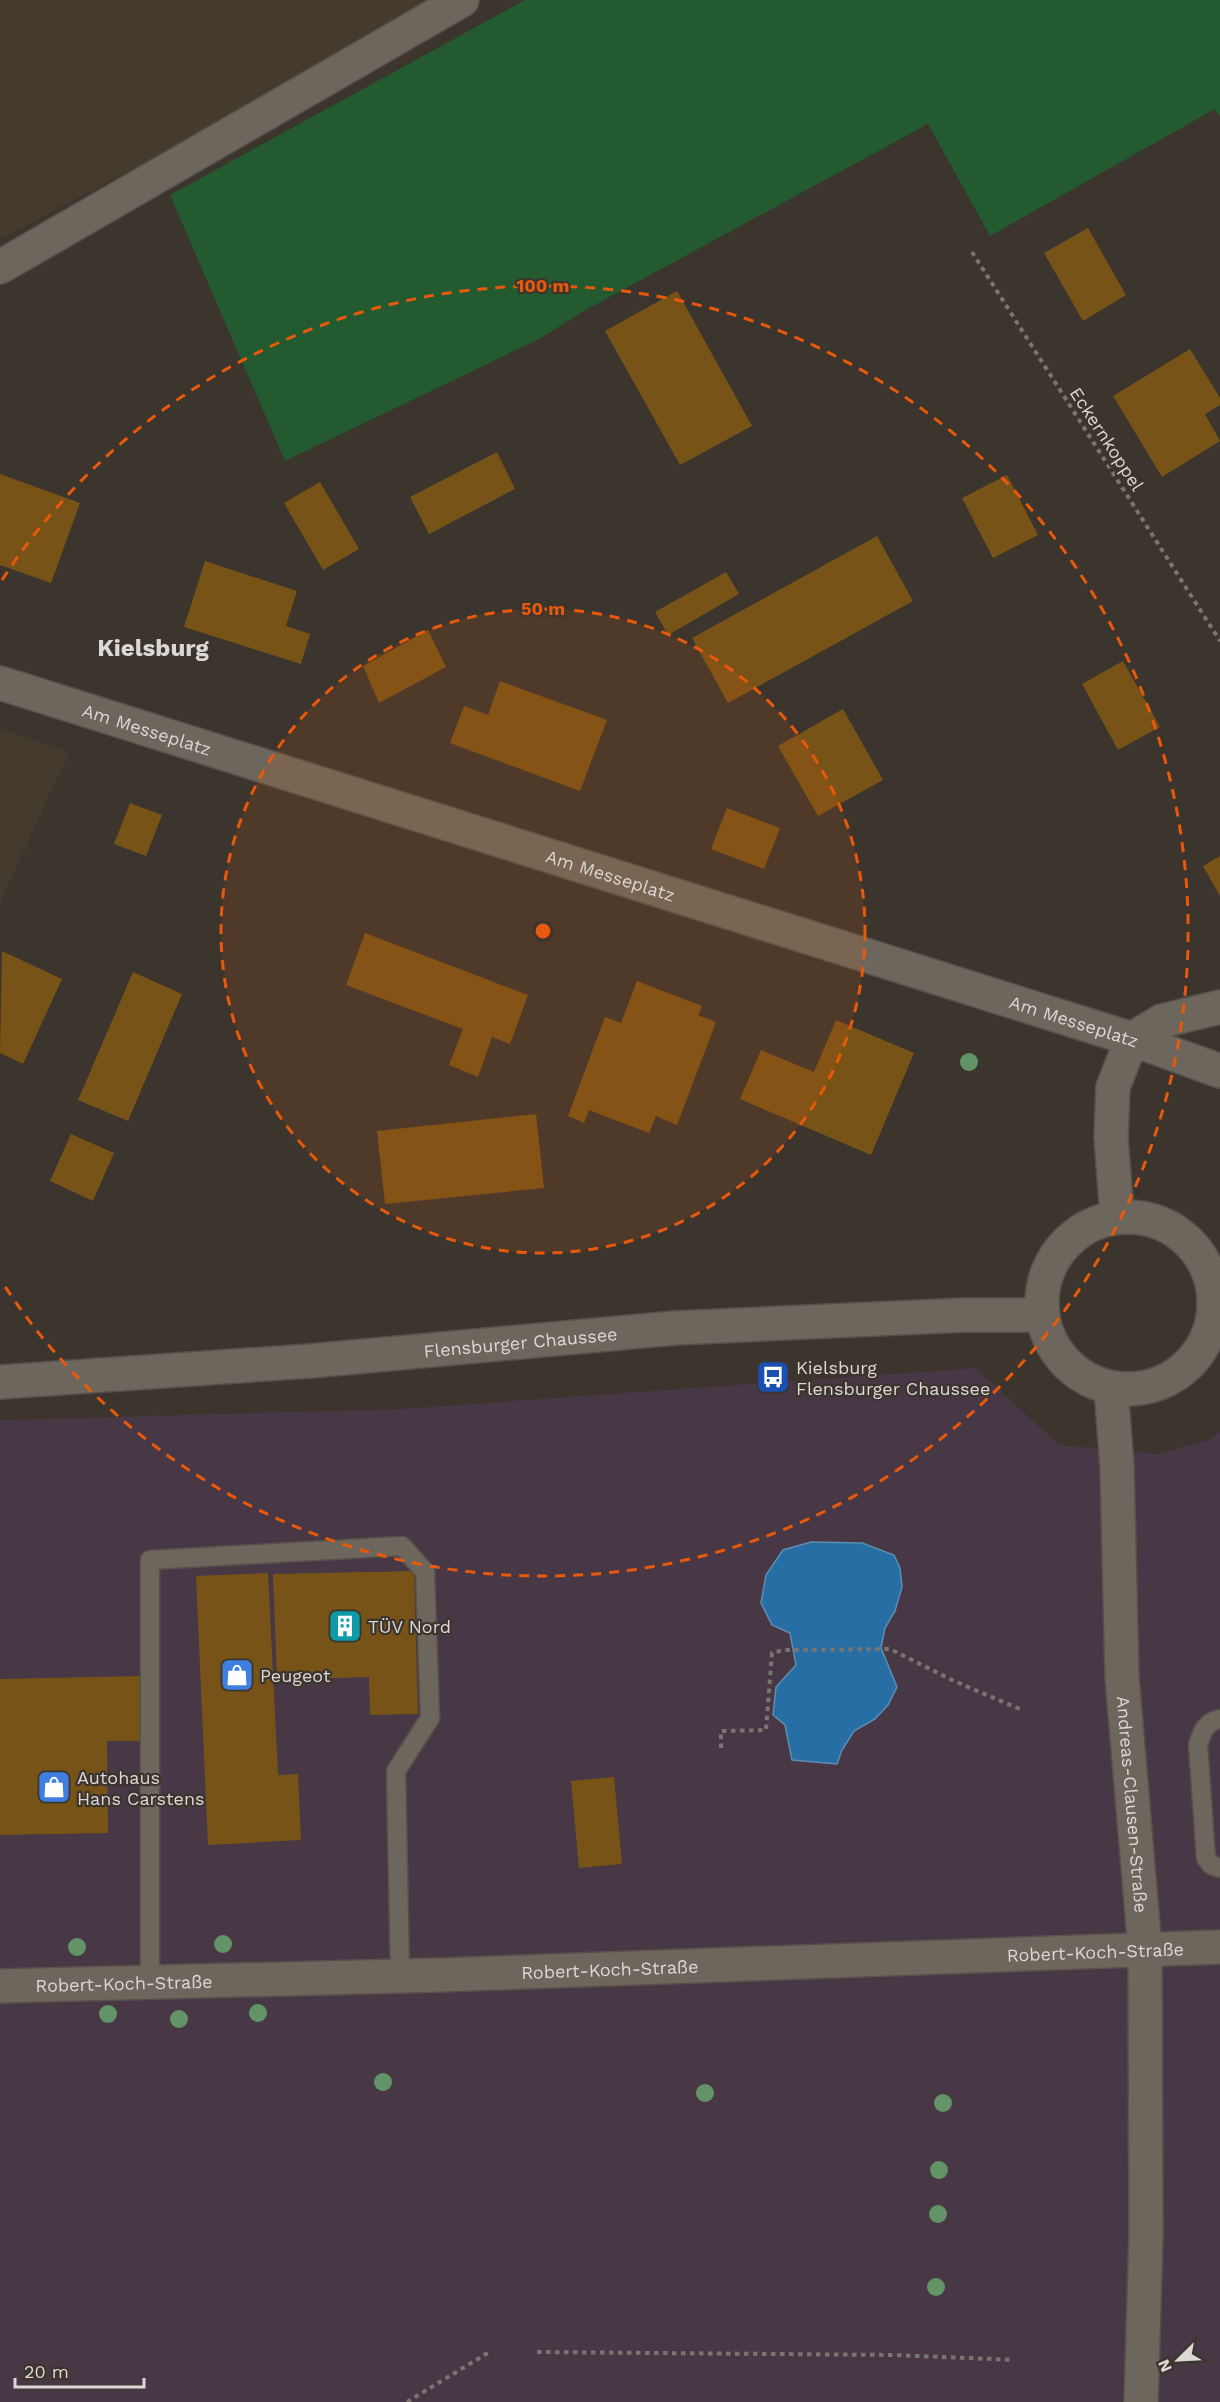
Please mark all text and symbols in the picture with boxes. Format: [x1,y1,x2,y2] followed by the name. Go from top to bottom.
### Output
[516,275,570,296] text: 100 m
[1066,383,1149,495] street label: Eckernkoppel
[521,598,565,619] text: 50 m
[97,634,209,662] district label: Kielsburg
[80,699,214,759] street label: Am Messeplatz
[543,845,678,905] street label: Am Messeplatz
[533,921,553,941] centre of rings
[1007,991,1142,1051] street label: Am Messeplatz
[423,1323,618,1361] street label: Flensburger Chaussee
[796,1357,990,1399] place label: Kielsburg Flensburger Chaussee
[755,1359,791,1395] bus stop icon: Kielsburg Flensburger Chaussee
[327,1608,363,1644] building icon: TÜV Nord
[368,1616,451,1637] place label: TÜV Nord
[219,1657,255,1693] shop icon: Peugeot
[260,1665,331,1686] place label: Peugeot
[1113,1695,1152,1914] street label: Andreas-Clausen-Straße
[77,1767,205,1809] place label: Autohaus Hans Carstens
[36,1769,72,1805] shop icon: Autohaus Hans Carstens
[1006,1938,1184,1965] street label: Robert-Koch-Straße
[521,1955,699,1983] street label: Robert-Koch-Straße
[35,1970,213,1996] street label: Robert-Koch-Straße
[1148,2330,1208,2390] north arrow
[15,2351,144,2389] scale bar
[1154,2357,1176,2375] text: N
[24,2361,69,2382] text: 20 m

